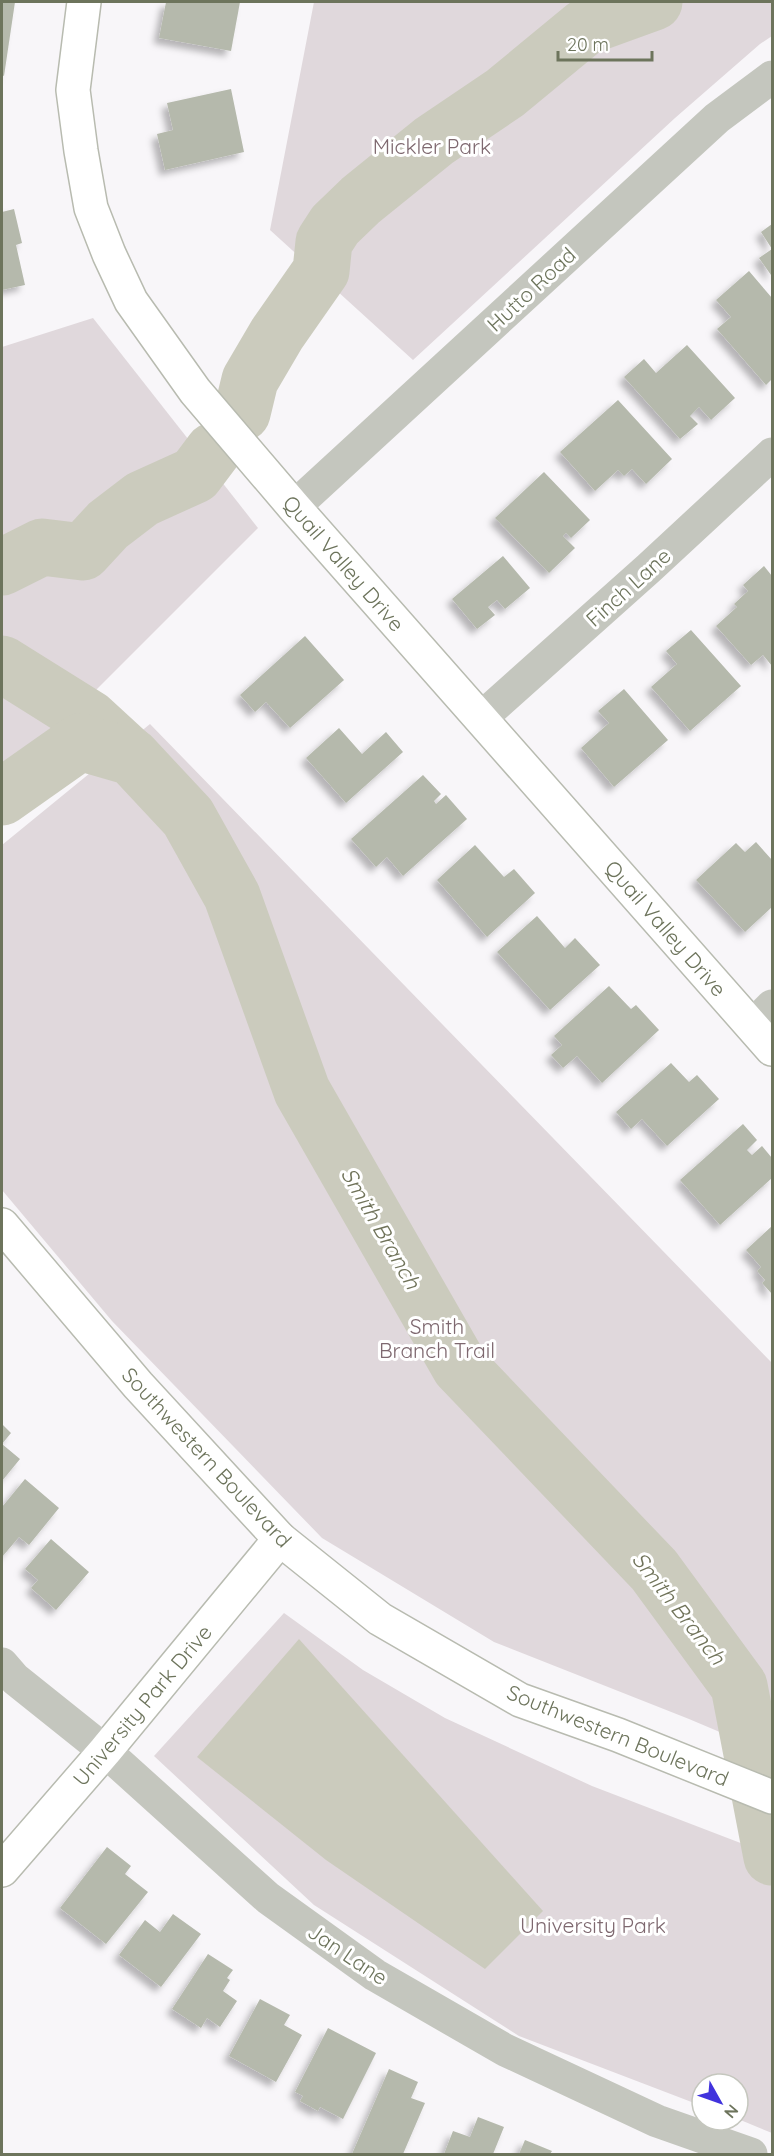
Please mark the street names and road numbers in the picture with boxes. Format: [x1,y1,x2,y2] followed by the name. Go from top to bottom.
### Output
[481,241,581,337] street label: Hutto Road
[278,490,410,636] street label: Quail Valley Drive
[580,542,676,632] street label: Finch Lane
[600,855,732,1001] street label: Quail Valley Drive
[117,1362,297,1552] street label: Southwestern Boulevard
[67,1619,217,1791] street label: University Park Drive
[503,1679,733,1791] street label: Southwestern Boulevard
[303,1918,393,1990] street label: Jan Lane

